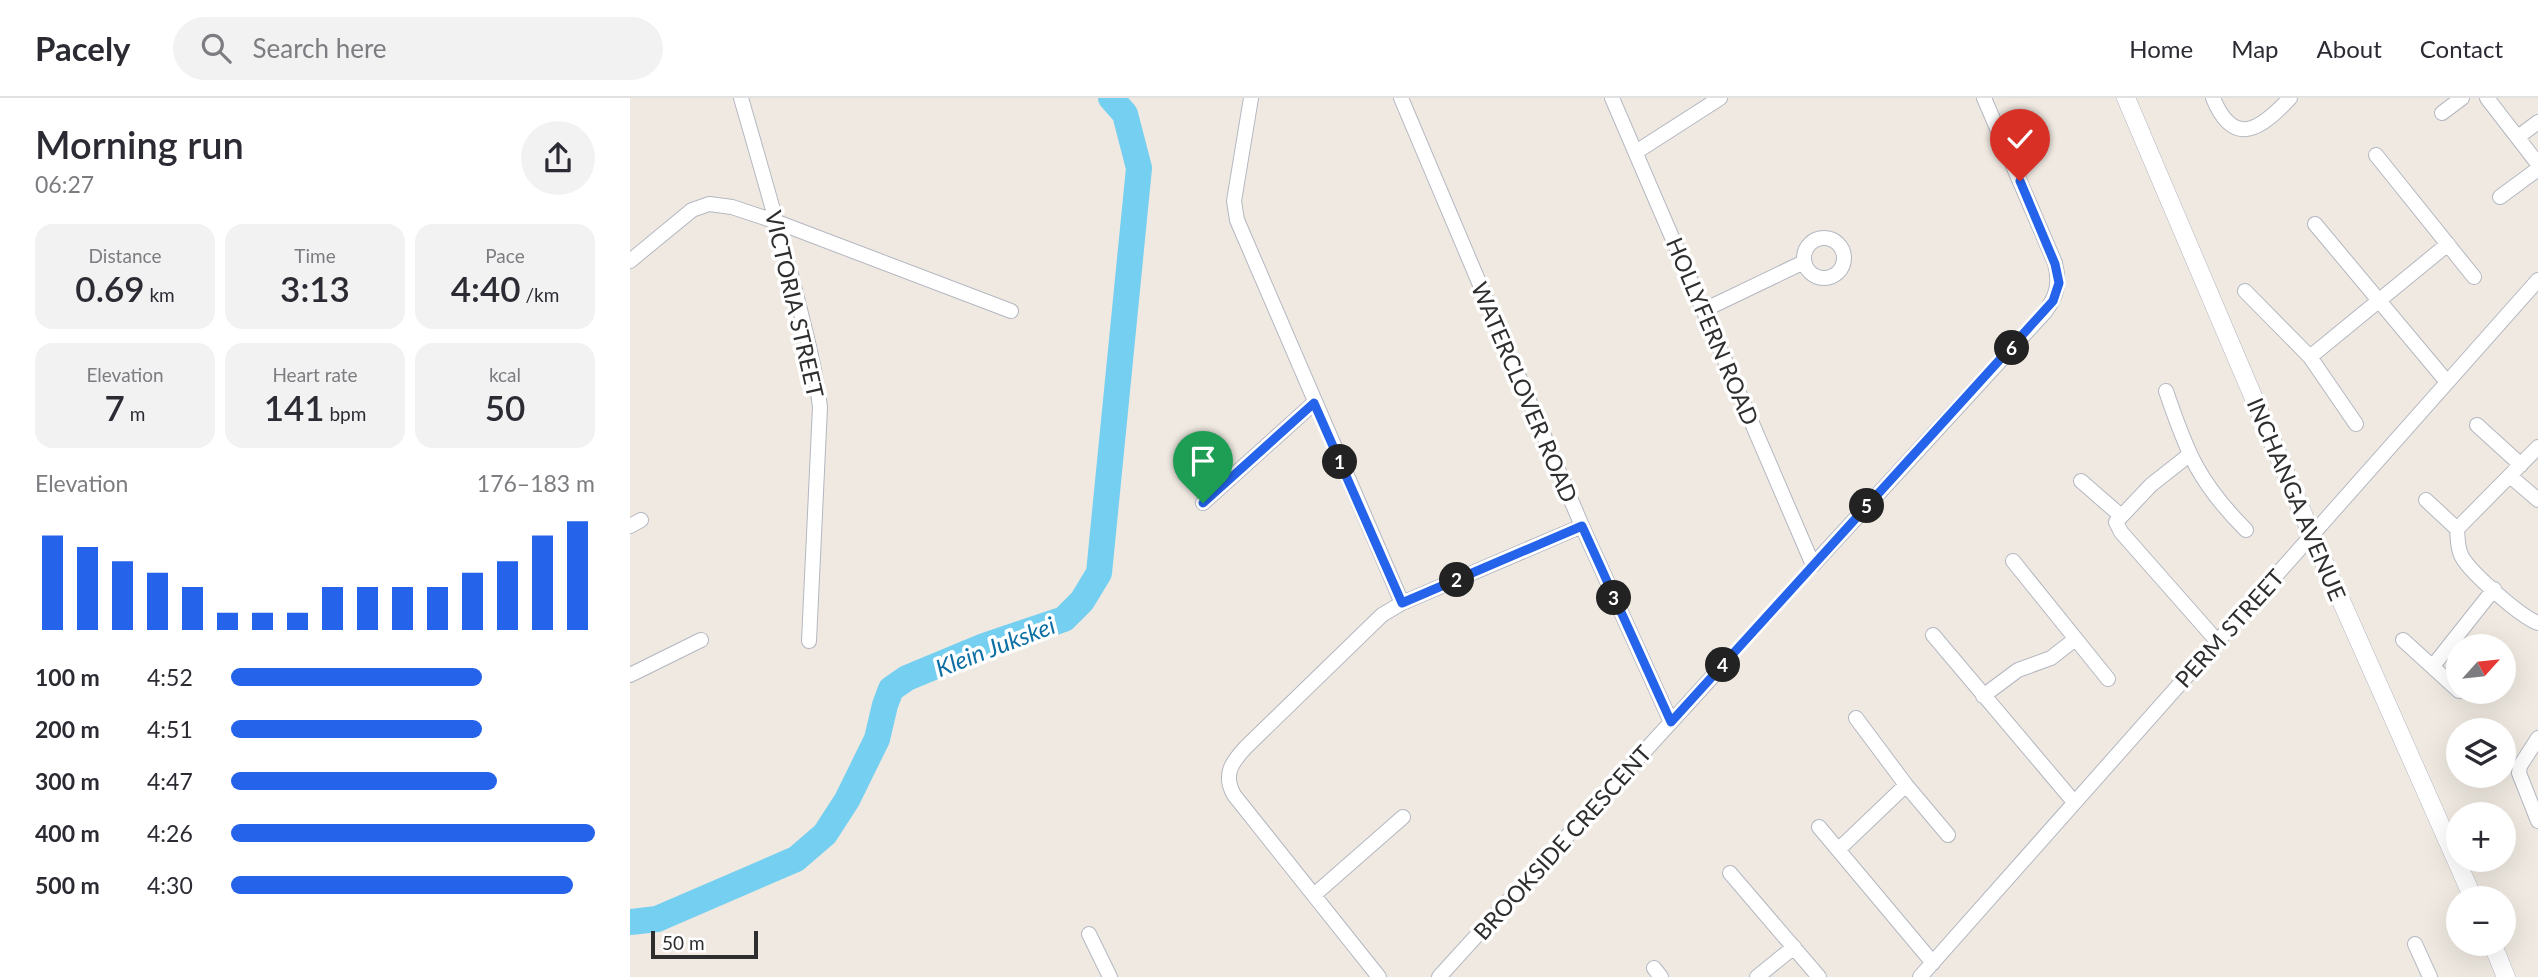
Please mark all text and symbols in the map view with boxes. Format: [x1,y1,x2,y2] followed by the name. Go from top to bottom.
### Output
[173,17,663,80] search box
[35,28,131,68] text: Pacely
[197,29,235,67] icon: search
[253,32,387,64] text: Search here
[2129,34,2193,63] text: Home
[2231,34,2279,63] text: Map
[2317,34,2382,63] text: About
[2420,34,2503,63] text: Contact
[1990,109,2050,181] pin
[2001,120,2039,158] icon: check
[35,121,244,167] text: Morning run
[521,121,595,195] button: share
[35,170,94,198] text: 06:27
[760,208,830,400] street label: VICTORIA STREET
[1661,233,1765,429] street label: HOLLYFERN ROAD
[89,244,161,267] text: Distance
[294,244,336,267] text: Time
[485,244,525,267] text: Pace
[75,267,145,309] text: 0.69
[280,267,350,309] text: 3:13
[451,267,521,309] text: 4:40
[1466,278,1584,506] street label: WATERCLOVER ROAD
[145,283,175,306] text: km
[521,283,559,306] text: /km
[1994,330,2030,366] pin: 6
[2006,336,2017,359] text: 6
[86,363,164,386] text: Elevation
[272,363,358,386] text: Heart rate
[489,363,521,386] text: kcal
[105,386,125,428] text: 7
[264,386,325,428] text: 141
[485,386,525,428] text: 50
[2242,393,2352,605] street label: INCHANGA AVENUE
[125,402,145,425] text: m
[325,402,366,425] text: bpm
[1173,431,1233,503] pin
[1184,442,1222,480] icon: arrive
[1322,444,1358,480] pin: 1
[1334,450,1345,473] text: 1
[35,469,128,497] text: Elevation
[477,469,595,497] text: 176–183 m
[1850,488,1884,524] pin: 5
[1861,494,1872,517] text: 5
[1440,562,1474,598] pin: 2
[2169,563,2290,693] street label: PERM STREET
[1451,568,1462,591] text: 2
[1597,580,1632,616] pin: 3
[1608,586,1619,609] text: 3
[931,610,1059,682] water label: Klein Jukskei
[2446,634,2516,704] north arrow
[2446,634,2516,956] map controls
[1706,648,1740,682] pin: 4
[1717,653,1728,676] text: 4
[35,663,100,691] text: 100 m
[147,663,193,691] text: 4:52
[35,715,100,743] text: 200 m
[147,715,193,743] text: 4:51
[2446,718,2516,788] button: layers
[1467,739,1657,945] street label: BROOKSIDE CRESCENT
[35,767,100,795] text: 300 m
[147,767,193,795] text: 4:47
[2446,802,2516,872] button: +
[35,819,100,847] text: 400 m
[147,819,193,847] text: 4:26
[35,871,100,899] text: 500 m
[147,871,193,899] text: 4:30
[2446,886,2516,956] button: −
[651,928,758,960] scale bar
[662,931,705,954] text: 50 m

